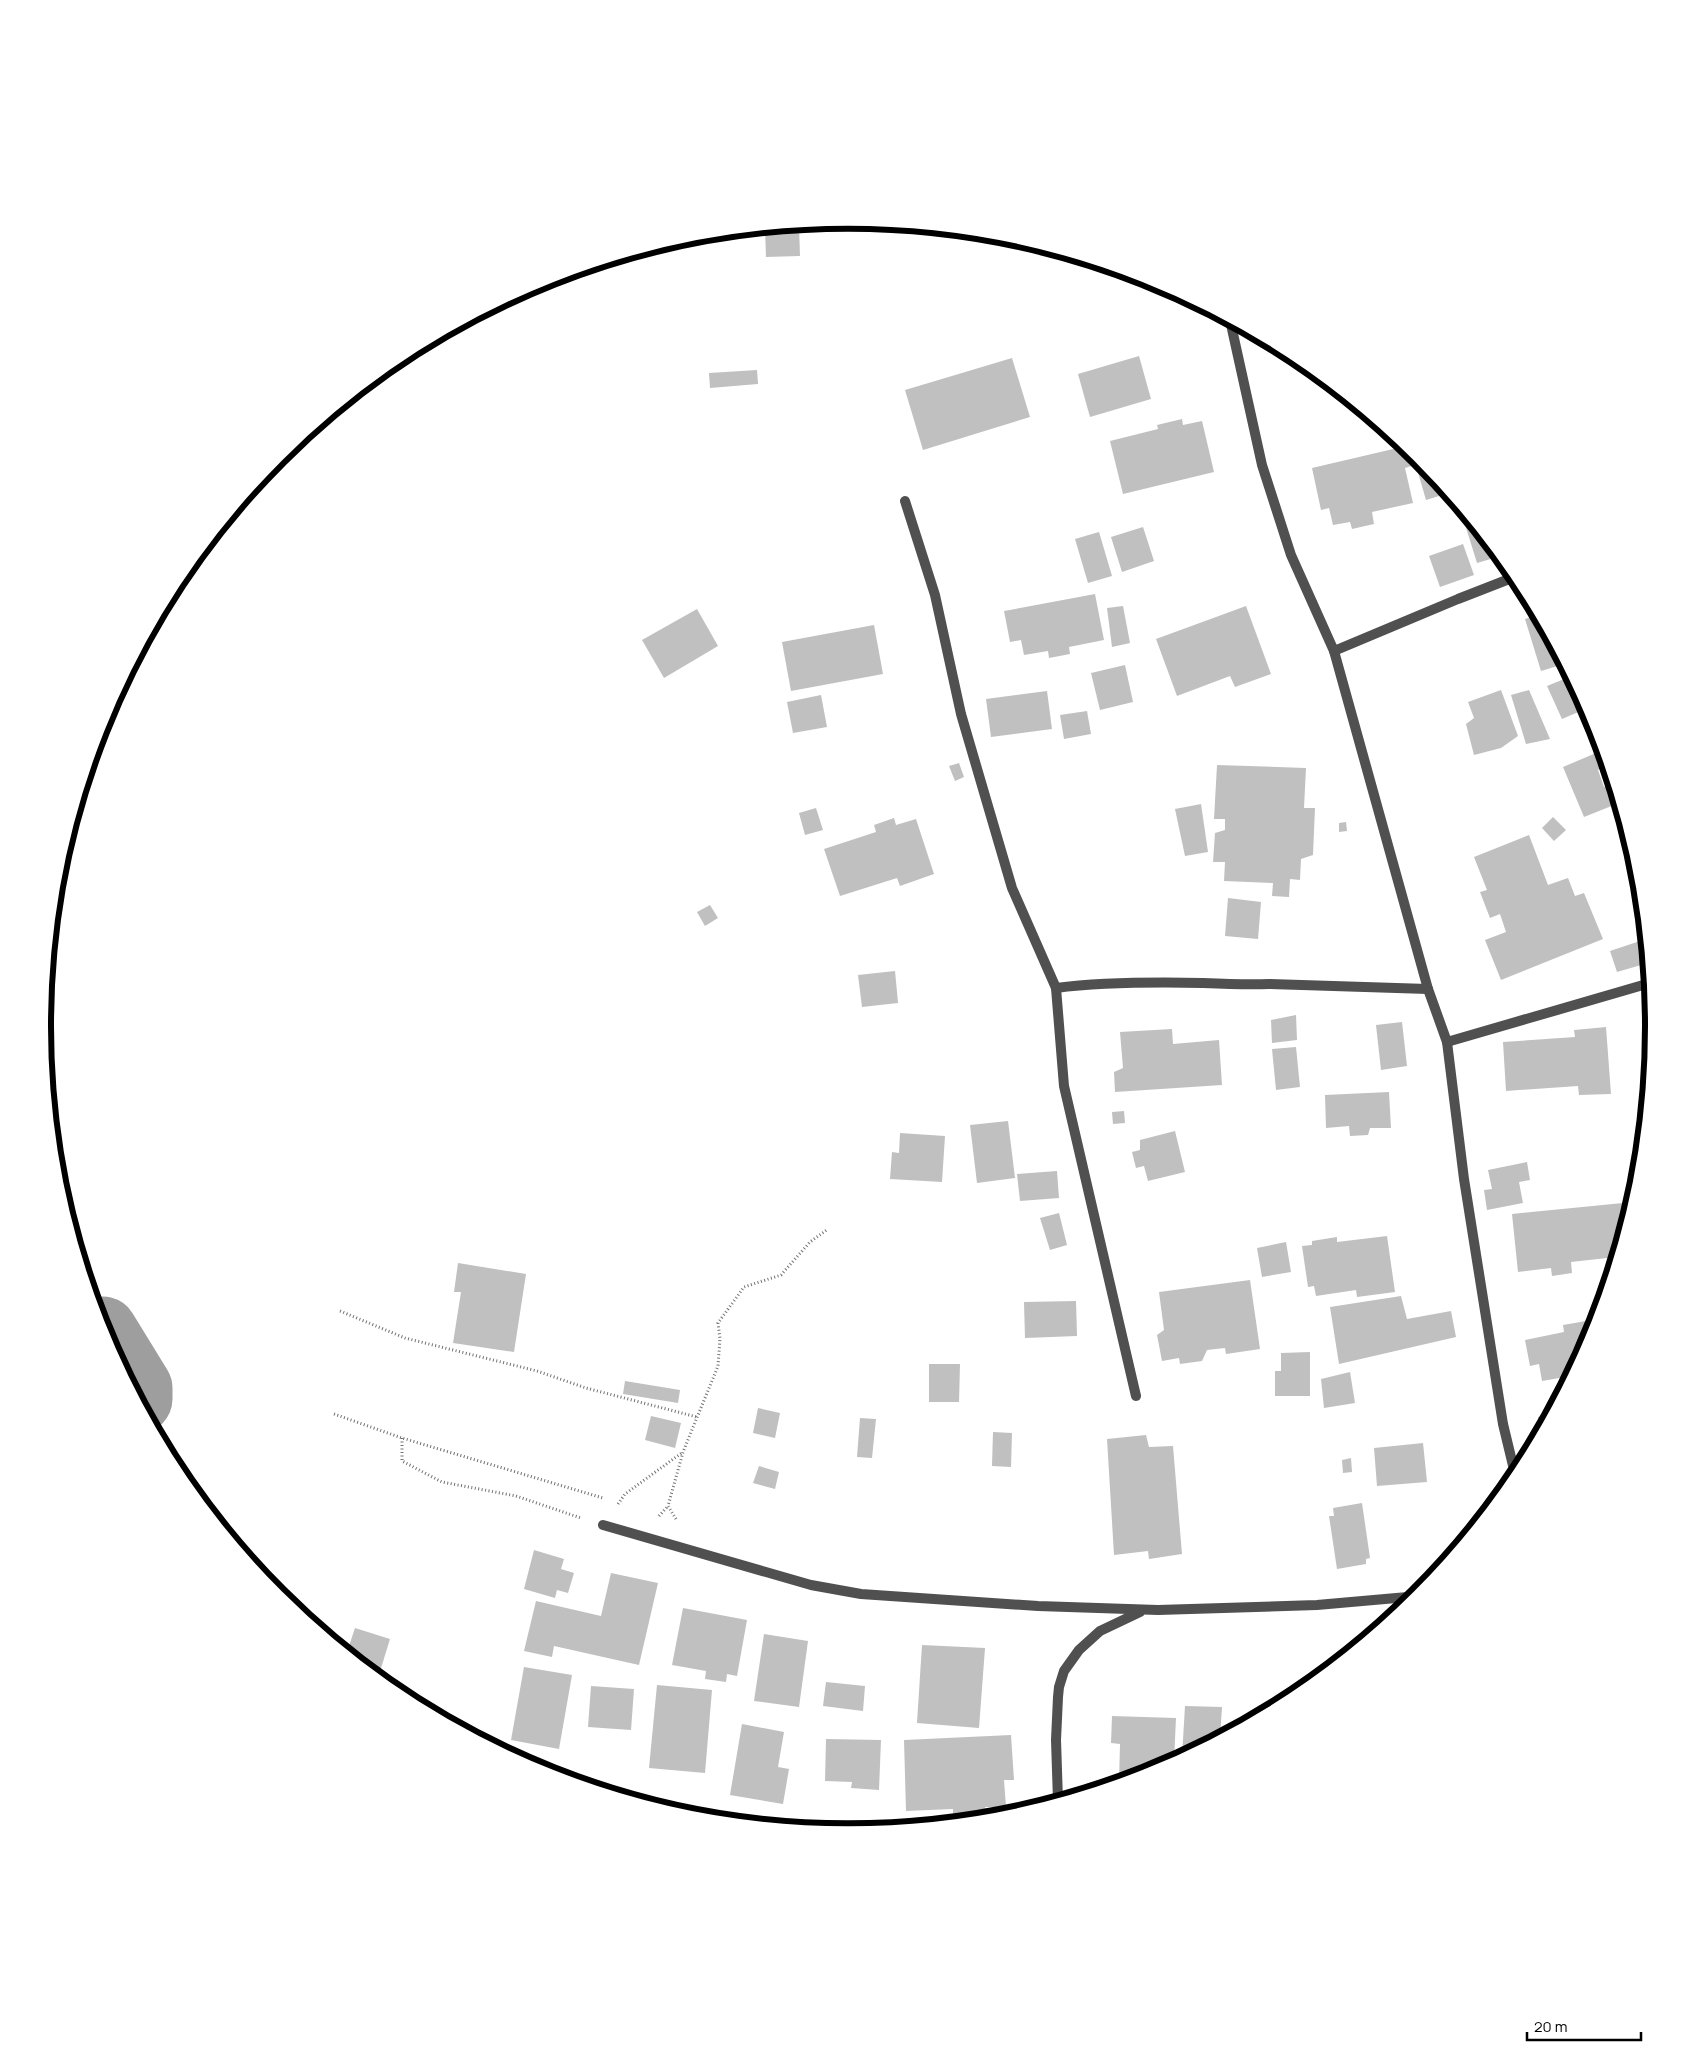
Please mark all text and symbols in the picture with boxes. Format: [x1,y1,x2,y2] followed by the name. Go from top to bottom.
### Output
[1527,2010,1641,2042] scale bar
[1534,2016,1567,2037] text: 20 m

